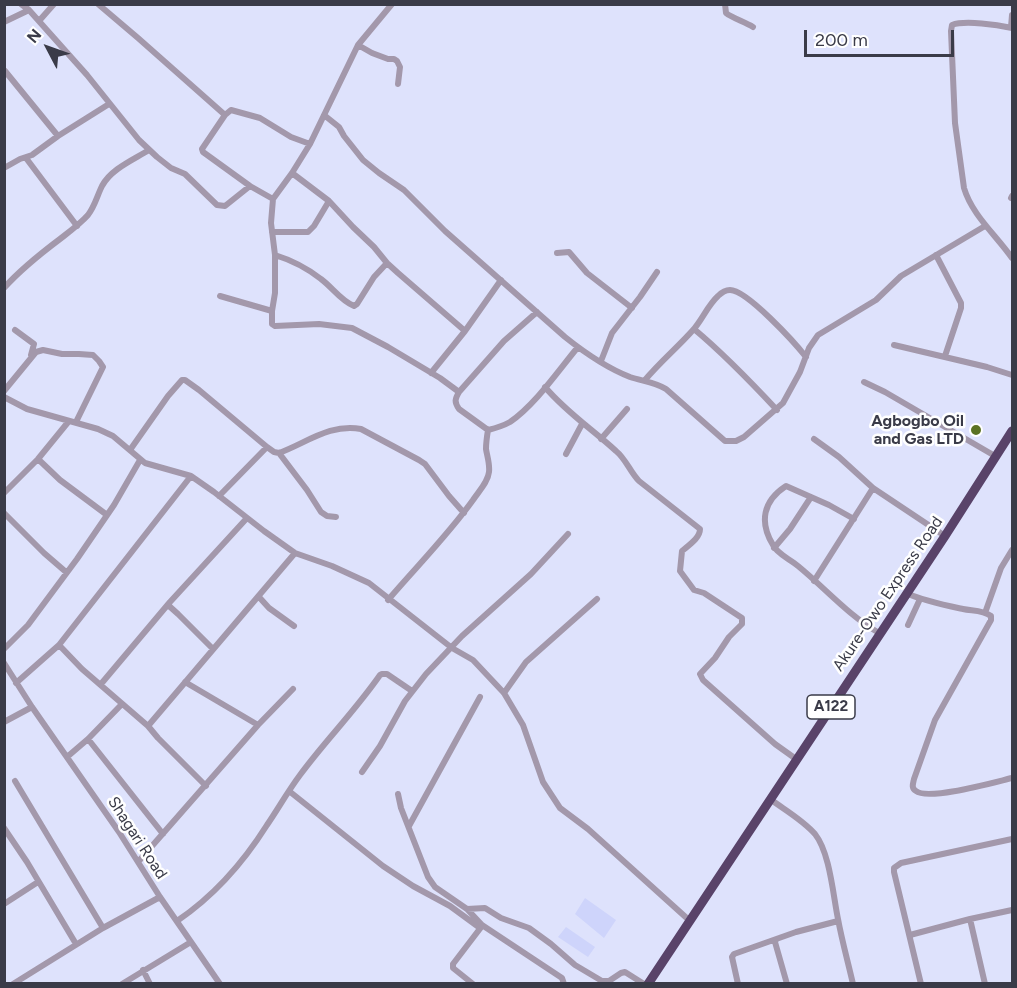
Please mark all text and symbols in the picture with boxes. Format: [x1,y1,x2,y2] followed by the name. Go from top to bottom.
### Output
[18,18,78,78] north arrow
[807,18,957,56] scale bar
[23,25,45,47] text: N
[815,29,868,51] text: 200 m
[871,411,964,449] place label: Agbogbo Oil and Gas LTD
[969,423,983,437] marker: Agbogbo Oil and Gas LTD
[829,513,947,675] street label: Akure-Owo Express Road
[807,695,855,719] road number: A122
[103,793,171,883] street label: Shagari Road

